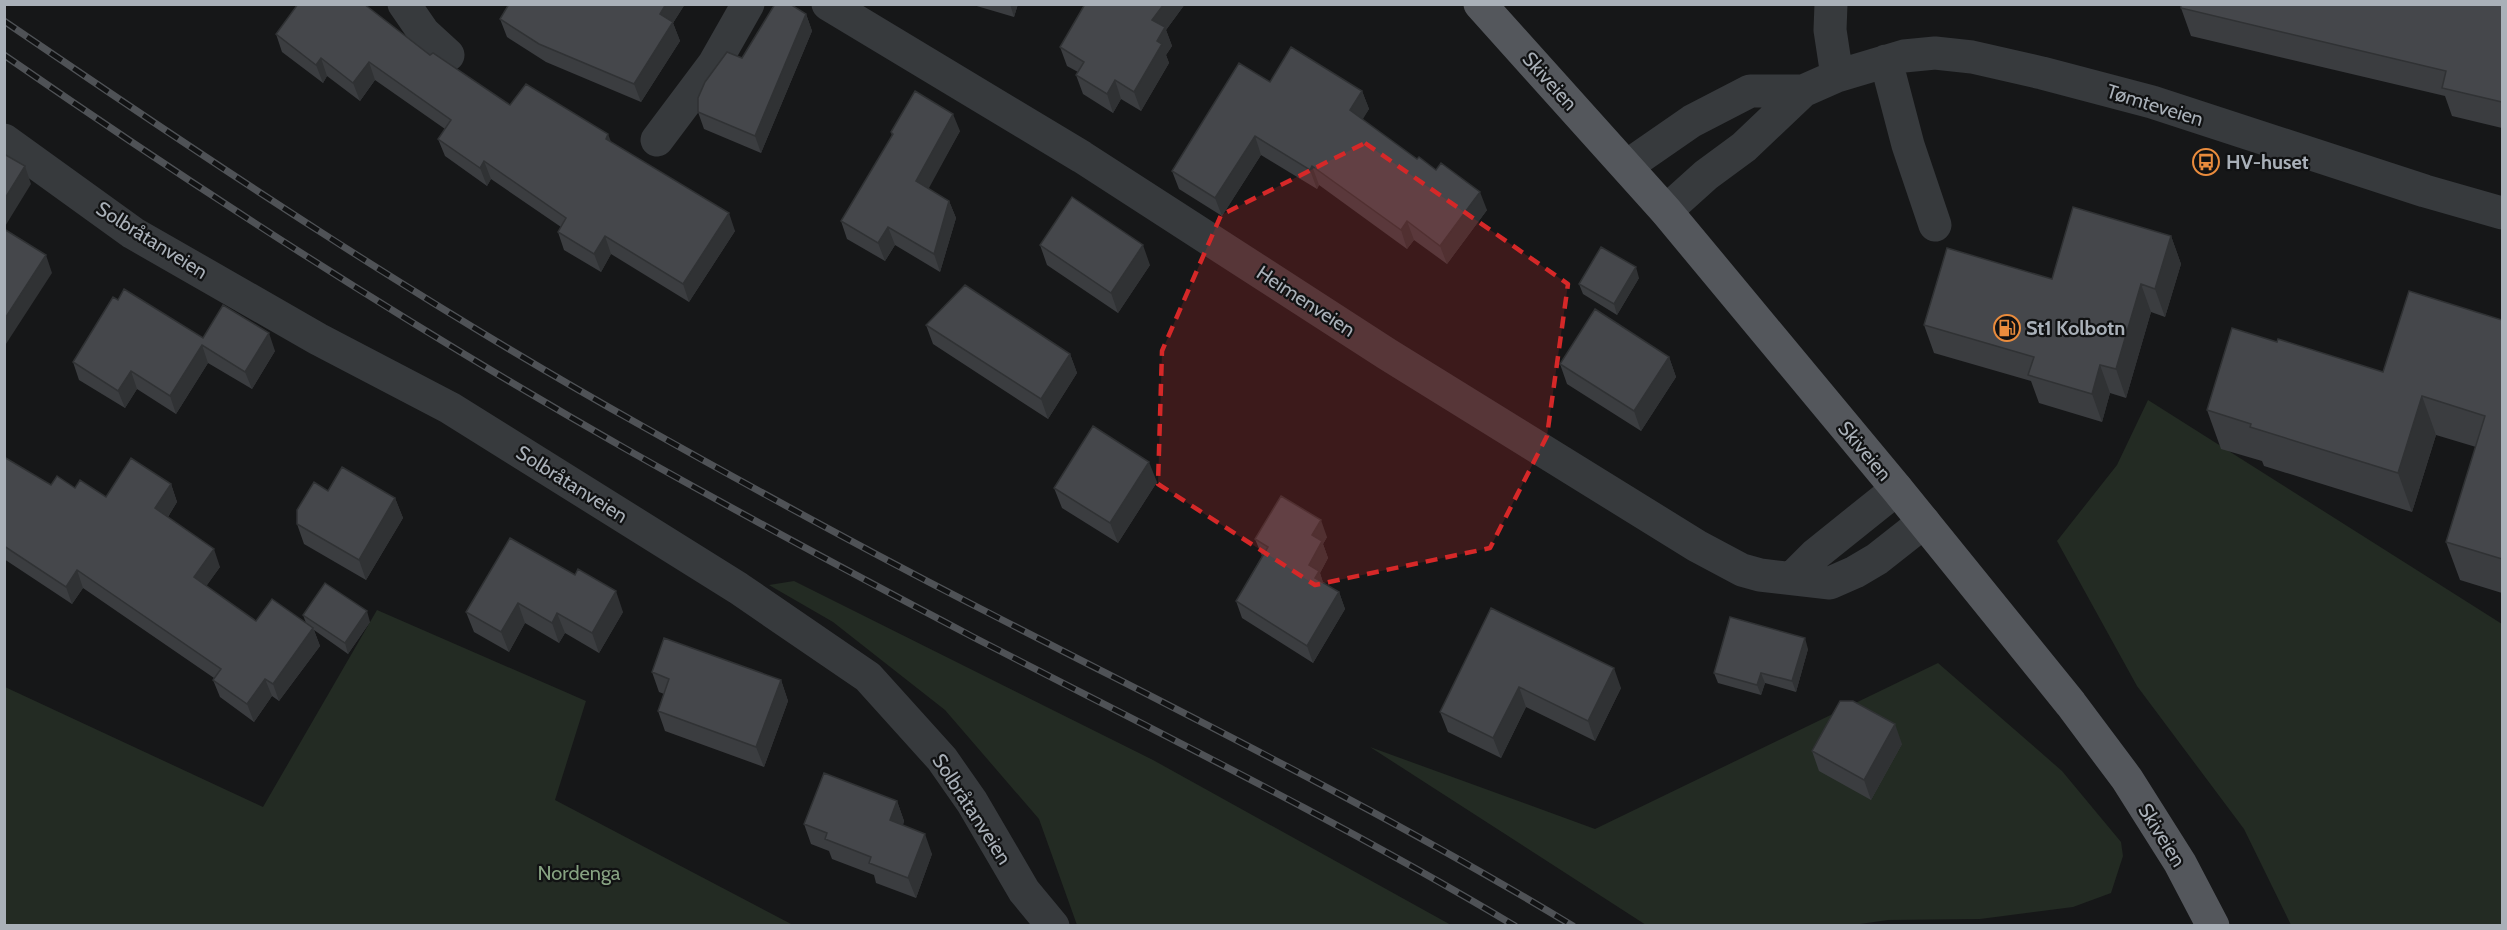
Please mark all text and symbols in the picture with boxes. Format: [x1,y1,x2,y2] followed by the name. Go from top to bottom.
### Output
[1518,47,1582,115] street label: Skiveien
[2104,79,2206,131] street label: Tømteveien
[2191,147,2221,177] bus stop icon: HV-huset
[2226,150,2309,174] place label: HV-huset
[92,196,212,284] street label: Solbråtanveien
[1252,260,1360,342] street label: Heimenveien
[1992,313,2022,343] fuel station icon: St1 Kolbotn
[2026,316,2125,340] place label: St1 Kolbotn
[1833,416,1897,486] street label: Skiveien
[512,440,632,528] street label: Solbråtanveien
[927,749,1017,869] street label: Solbråtanveien
[2133,799,2191,871] street label: Skiveien
[538,861,621,885] park label: Nordenga

